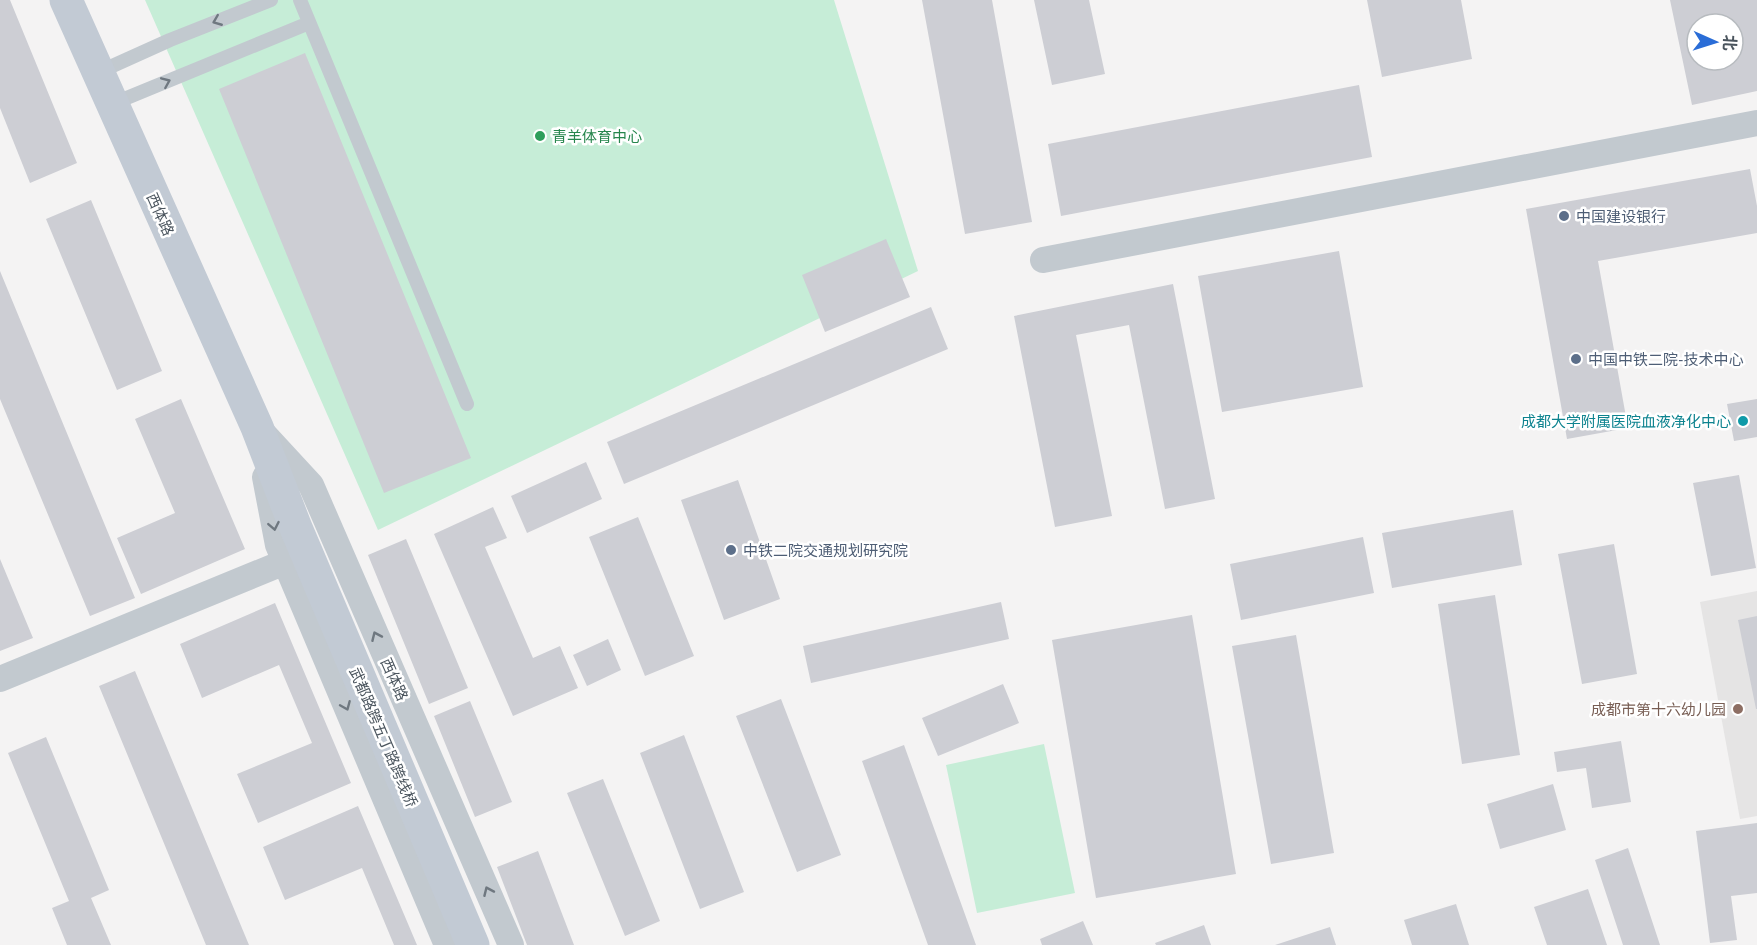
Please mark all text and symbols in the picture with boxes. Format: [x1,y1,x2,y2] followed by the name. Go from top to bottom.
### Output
[1685,12,1745,72] north arrow
[212,14,223,27] one-way arrow
[1721,34,1740,51] text: 北
[159,77,170,89] one-way arrow
[552,127,642,145] place label: 青羊体育中心
[533,129,547,143] marker: 青羊体育中心
[144,190,178,238] street label: 西体路
[1576,207,1666,225] place label: 中国建设银行
[1557,209,1571,223] marker: 中国建设银行
[1588,350,1744,368] place label: 中国中铁二院-技术中心
[1569,352,1583,366] marker: 中国中铁二院-技术中心
[1521,412,1731,430] place label: 成都大学附属医院血液净化中心
[1736,414,1750,428] marker: 成都大学附属医院血液净化中心
[267,520,280,530] one-way arrow
[743,541,908,559] place label: 中铁二院交通规划研究院
[724,543,738,557] marker: 中铁二院交通规划研究院
[371,631,383,642] one-way arrow
[378,655,412,703] street label: 西体路
[346,664,422,810] street label: 武都路跨五丁路跨线桥
[339,700,351,711] one-way arrow
[1591,700,1726,718] place label: 成都市第十六幼儿园
[1731,702,1745,716] marker: 成都市第十六幼儿园
[483,887,495,898] one-way arrow

